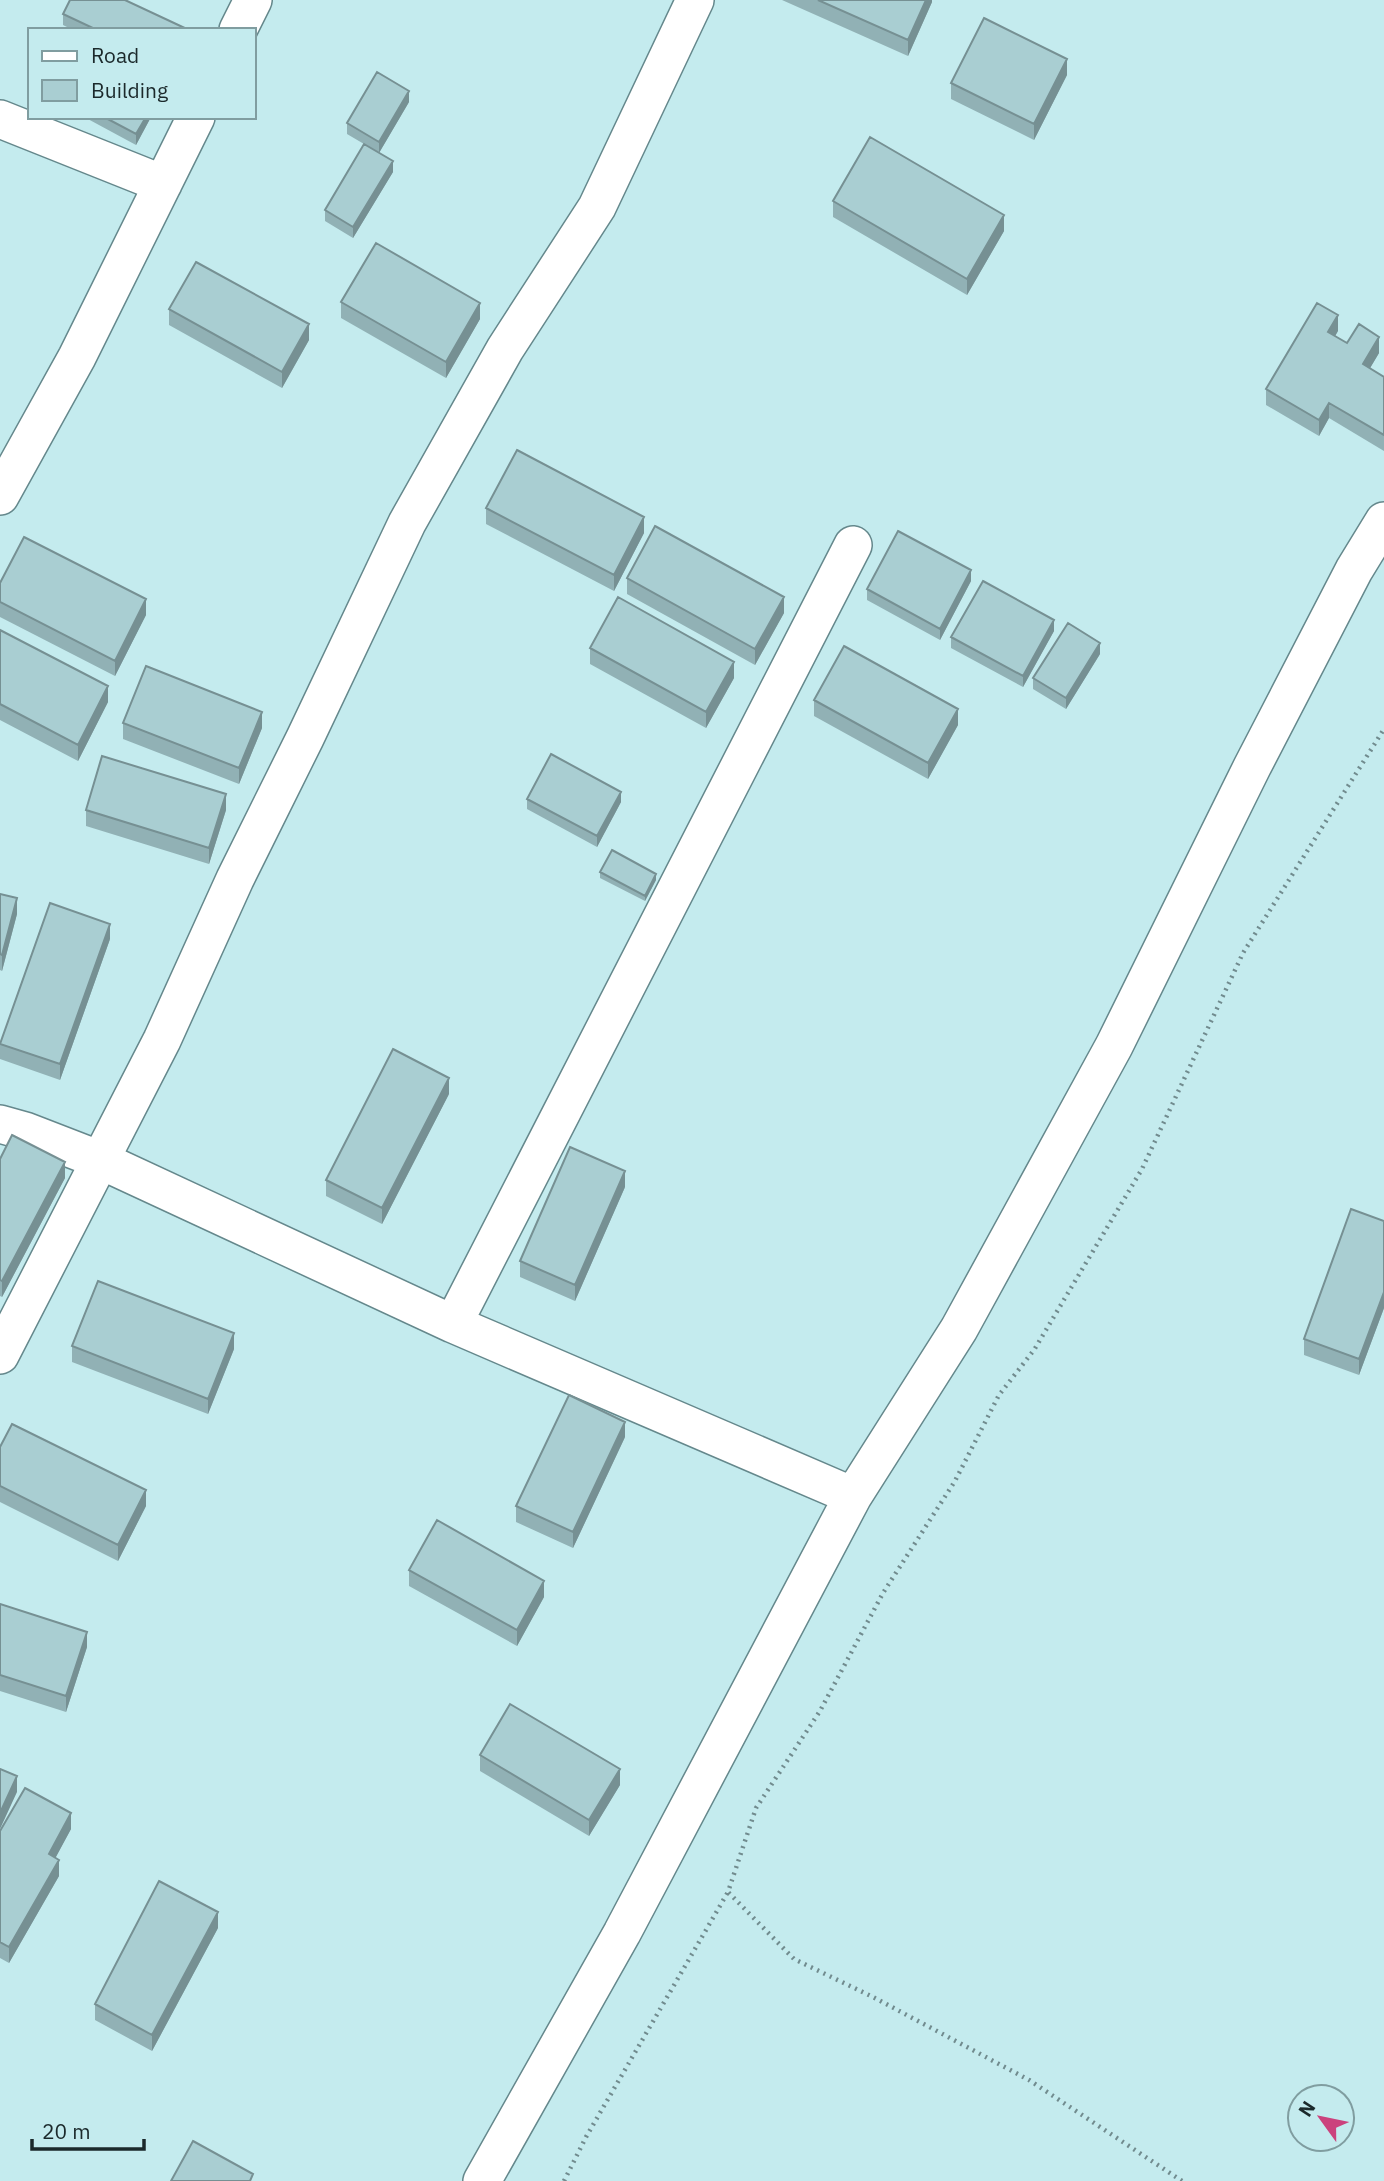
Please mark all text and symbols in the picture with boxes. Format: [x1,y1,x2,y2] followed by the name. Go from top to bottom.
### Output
[28,28,256,119] legend
[91,41,139,69] text: Road
[91,76,168,104] text: Building
[1286,2083,1356,2153] north arrow
[1293,2096,1321,2121] text: N
[32,2108,144,2152] scale bar
[42,2117,91,2145] text: 20 m

